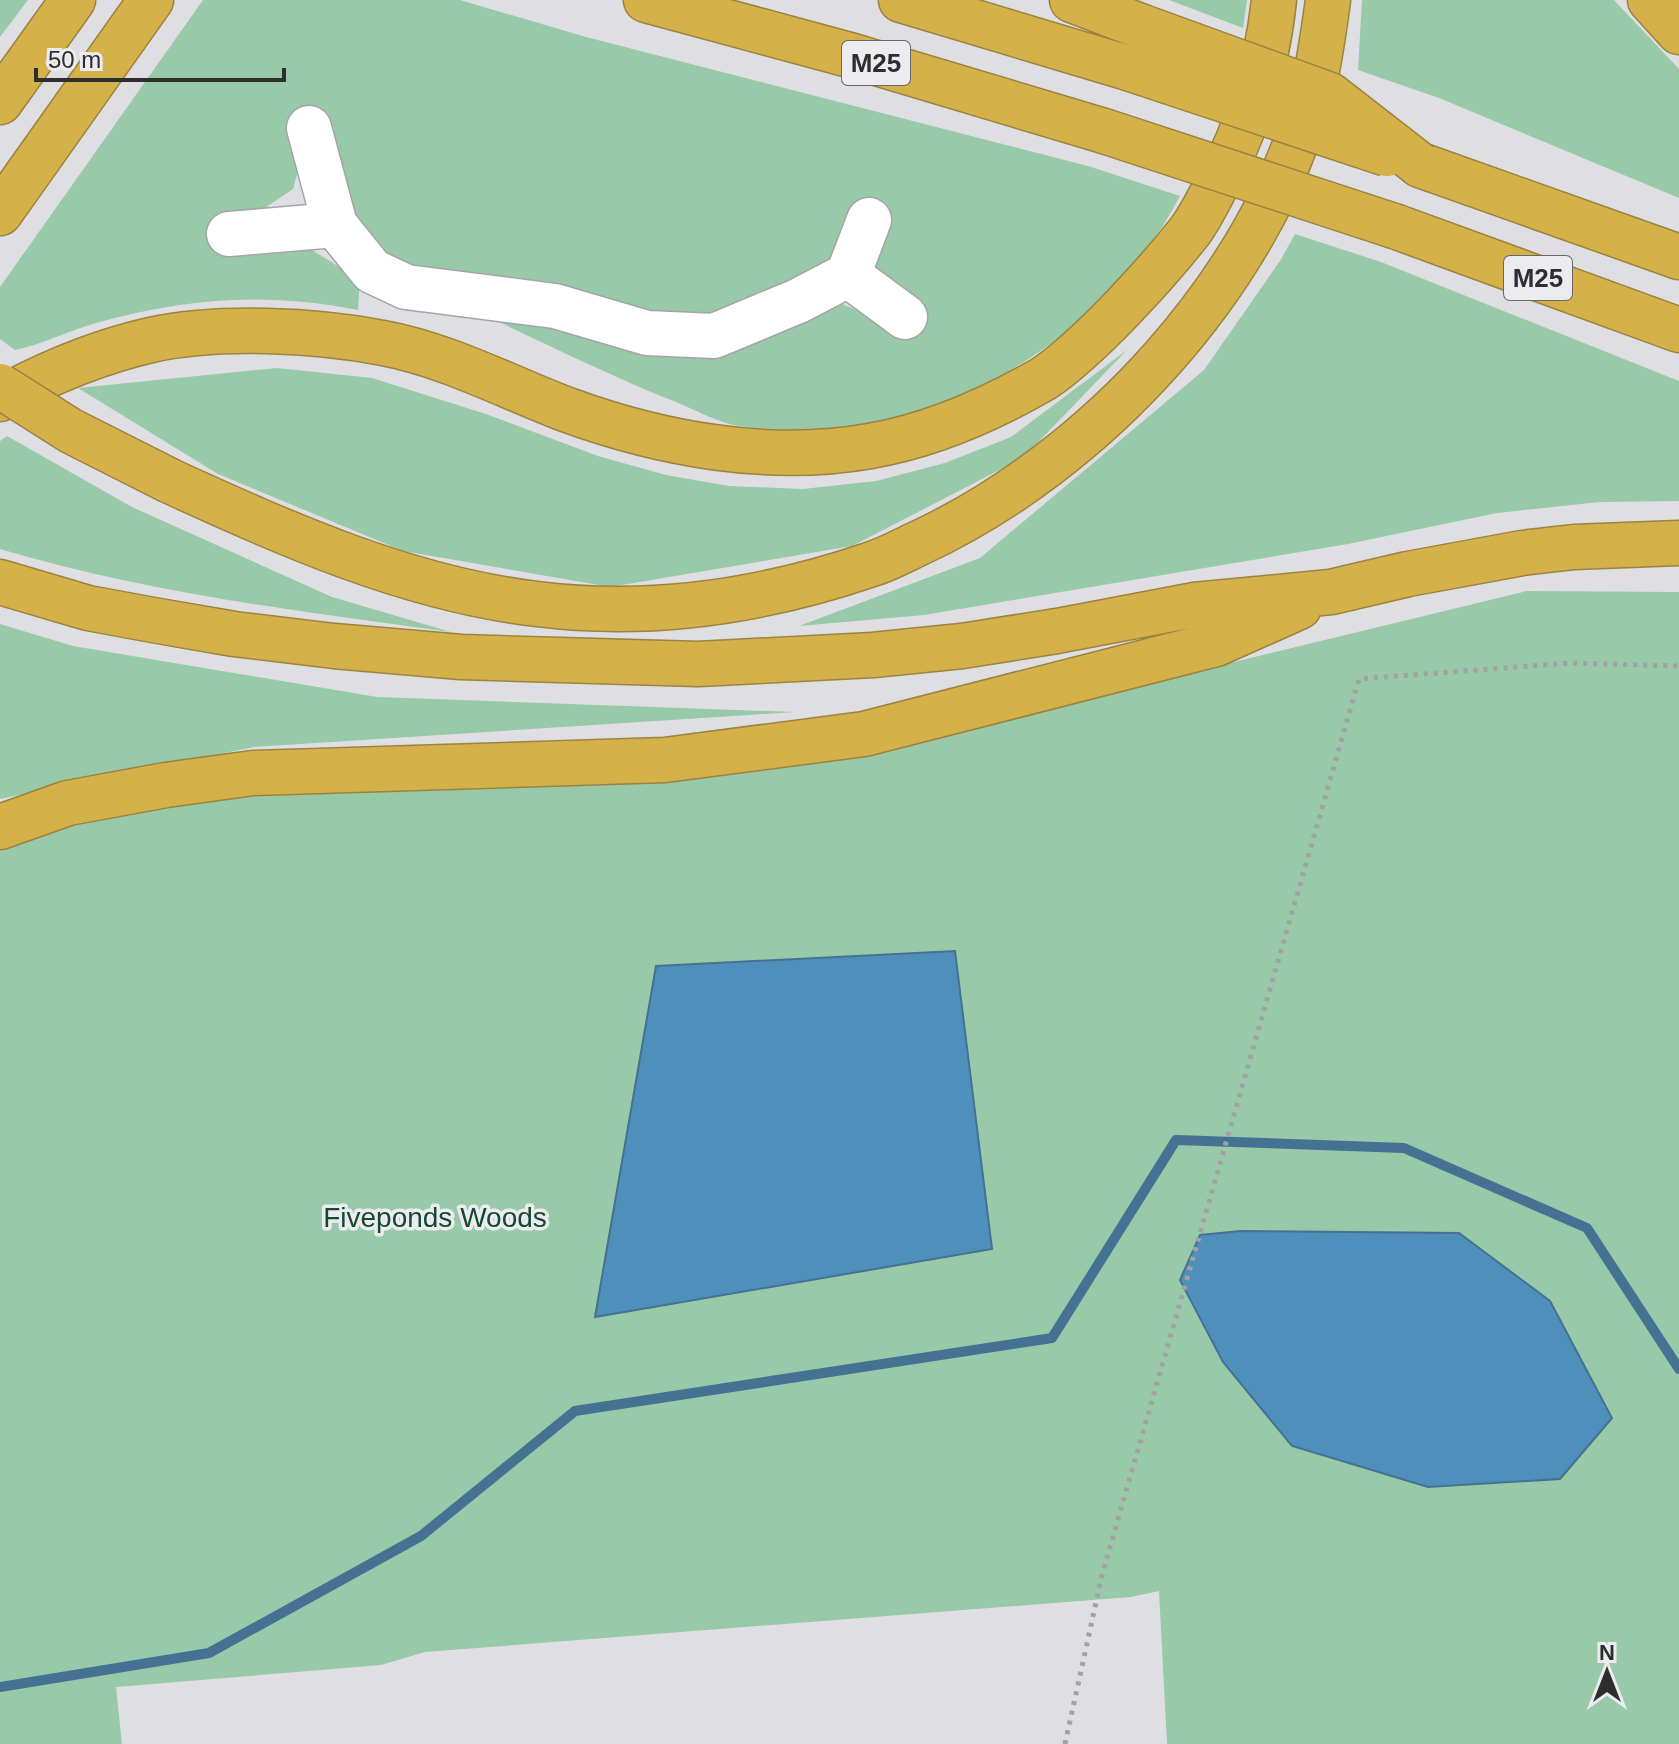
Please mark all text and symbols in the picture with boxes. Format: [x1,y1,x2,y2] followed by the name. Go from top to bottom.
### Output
[36,32,284,82] scale bar
[842,41,910,85] road number: M25
[48,46,101,73] text: 50 m
[1504,256,1572,300] road number: M25
[323,1202,547,1233] park label: Fiveponds Woods
[1567,1632,1647,1712] north arrow
[1599,1640,1615,1665] text: N

